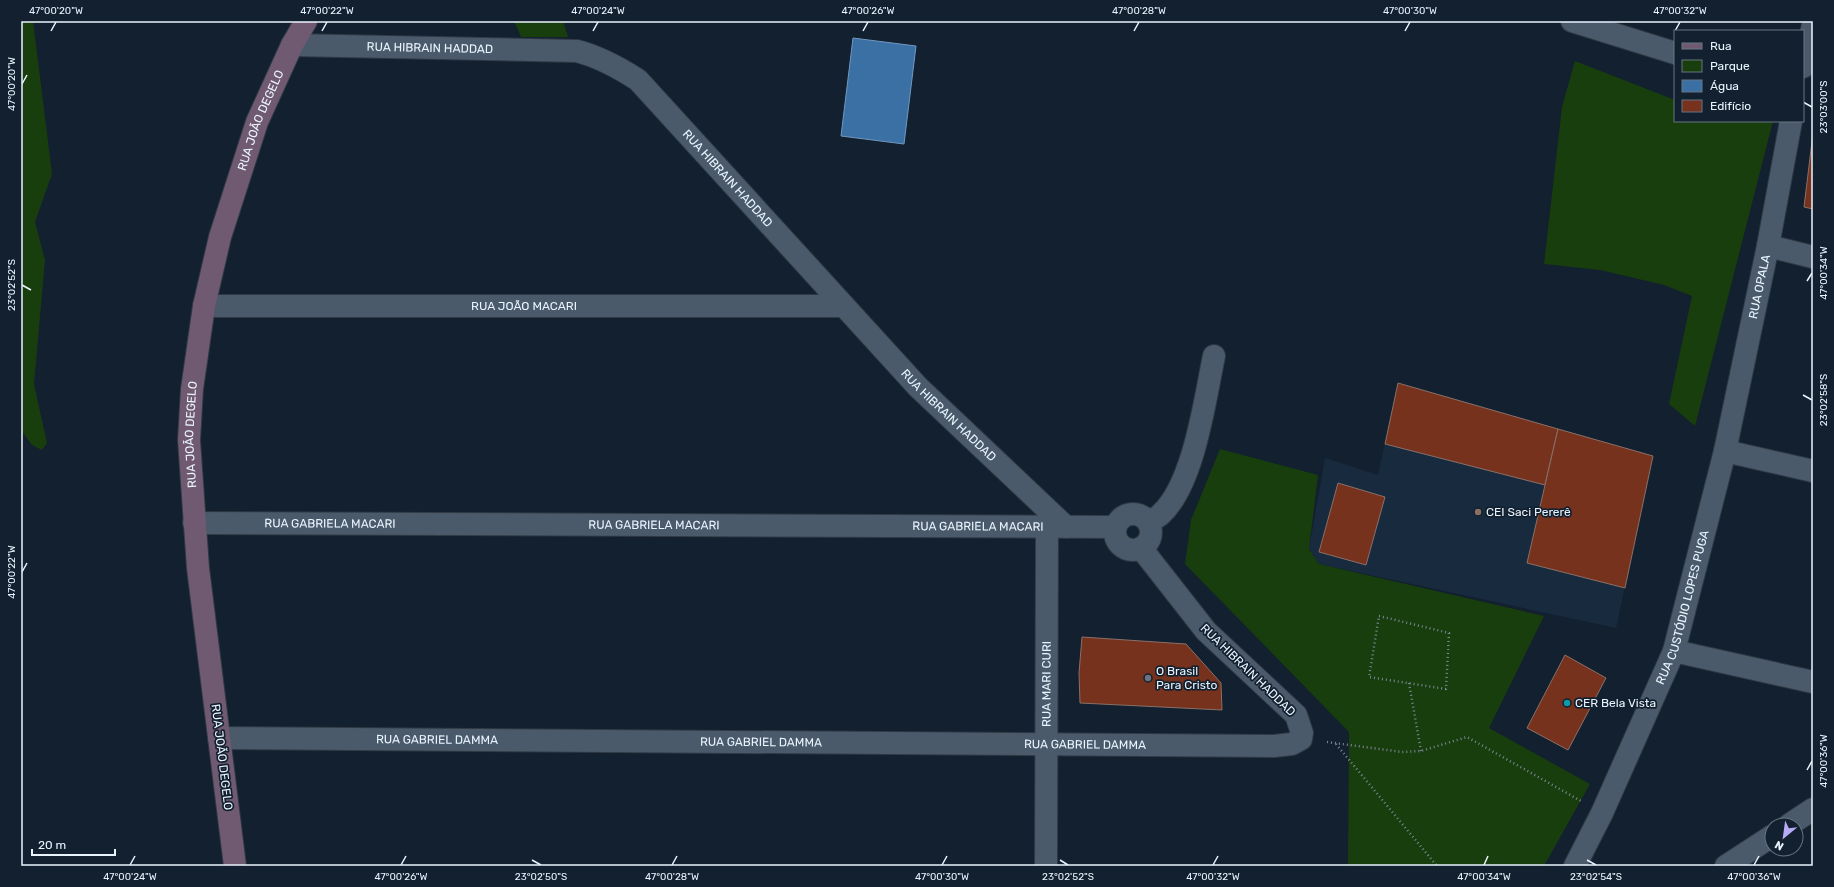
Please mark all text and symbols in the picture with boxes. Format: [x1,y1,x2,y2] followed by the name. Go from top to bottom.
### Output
[29,5,83,17] text: 47°00'20"W
[300,5,354,17] text: 47°00'22"W
[571,5,625,17] text: 47°00'24"W
[841,5,895,17] text: 47°00'26"W
[1112,5,1166,17] text: 47°00'28"W
[1383,5,1437,17] text: 47°00'30"W
[1653,5,1707,17] text: 47°00'32"W
[1674,30,1804,122] legend
[1710,39,1732,53] text: Rua
[367,40,493,56] street label: RUA HIBRAIN HADDAD
[6,57,18,111] text: 47°00'20"W
[1710,59,1750,73] text: Parque
[235,68,287,172] street label: RUA JOÃO DEGELO
[1710,79,1739,93] text: Água
[1818,81,1830,133] text: 23°03'00"S
[1710,99,1751,113] text: Edifício
[680,127,776,230] street label: RUA HIBRAIN HADDAD
[1818,246,1830,300] text: 47°00'34"W
[1746,253,1773,320] street label: RUA OPALA
[6,259,18,311] text: 23°02'52"S
[471,299,577,313] street label: RUA JOÃO MACARI
[898,366,999,464] street label: RUA HIBRAIN HADDAD
[1818,374,1830,426] text: 23°02'58"S
[182,380,200,489] street label: RUA JOÃO DEGELO
[1486,505,1571,519] place label: CEI Saci Pererê
[1473,507,1483,517] marker: CEI Saci Pererê
[264,516,396,531] street label: RUA GABRIELA MACARI
[588,518,720,532] street label: RUA GABRIELA MACARI
[912,519,1044,534] street label: RUA GABRIELA MACARI
[1653,529,1712,687] street label: RUA CUSTÓDIO LOPES PUGA
[6,545,18,599] text: 47°00'22"W
[1198,621,1298,719] street label: RUA HIBRAIN HADDAD
[1039,641,1054,727] street label: RUA MARI CURI
[1156,664,1217,692] place label: O Brasil Para Cristo
[1143,673,1153,683] marker: O Brasil Para Cristo
[1575,696,1656,710] place label: CER Bela Vista
[1562,698,1572,708] marker: CER Bela Vista
[209,703,235,811] street label: RUA JOÃO DEGELO
[376,732,498,747] street label: RUA GABRIEL DAMMA
[1818,734,1830,788] text: 47°00'36"W
[700,735,822,750] street label: RUA GABRIEL DAMMA
[1024,737,1146,752] street label: RUA GABRIEL DAMMA
[1764,817,1804,857] north arrow
[32,831,115,857] scale bar
[38,838,66,852] text: 20 m
[1773,838,1786,853] text: N
[103,871,157,883] text: 47°00'24"W
[374,871,428,883] text: 47°00'26"W
[515,871,567,883] text: 23°02'50"S
[645,871,699,883] text: 47°00'28"W
[915,871,969,883] text: 47°00'30"W
[1042,871,1094,883] text: 23°02'52"S
[1186,871,1240,883] text: 47°00'32"W
[1457,871,1511,883] text: 47°00'34"W
[1570,871,1622,883] text: 23°02'54"S
[1727,871,1781,883] text: 47°00'36"W

